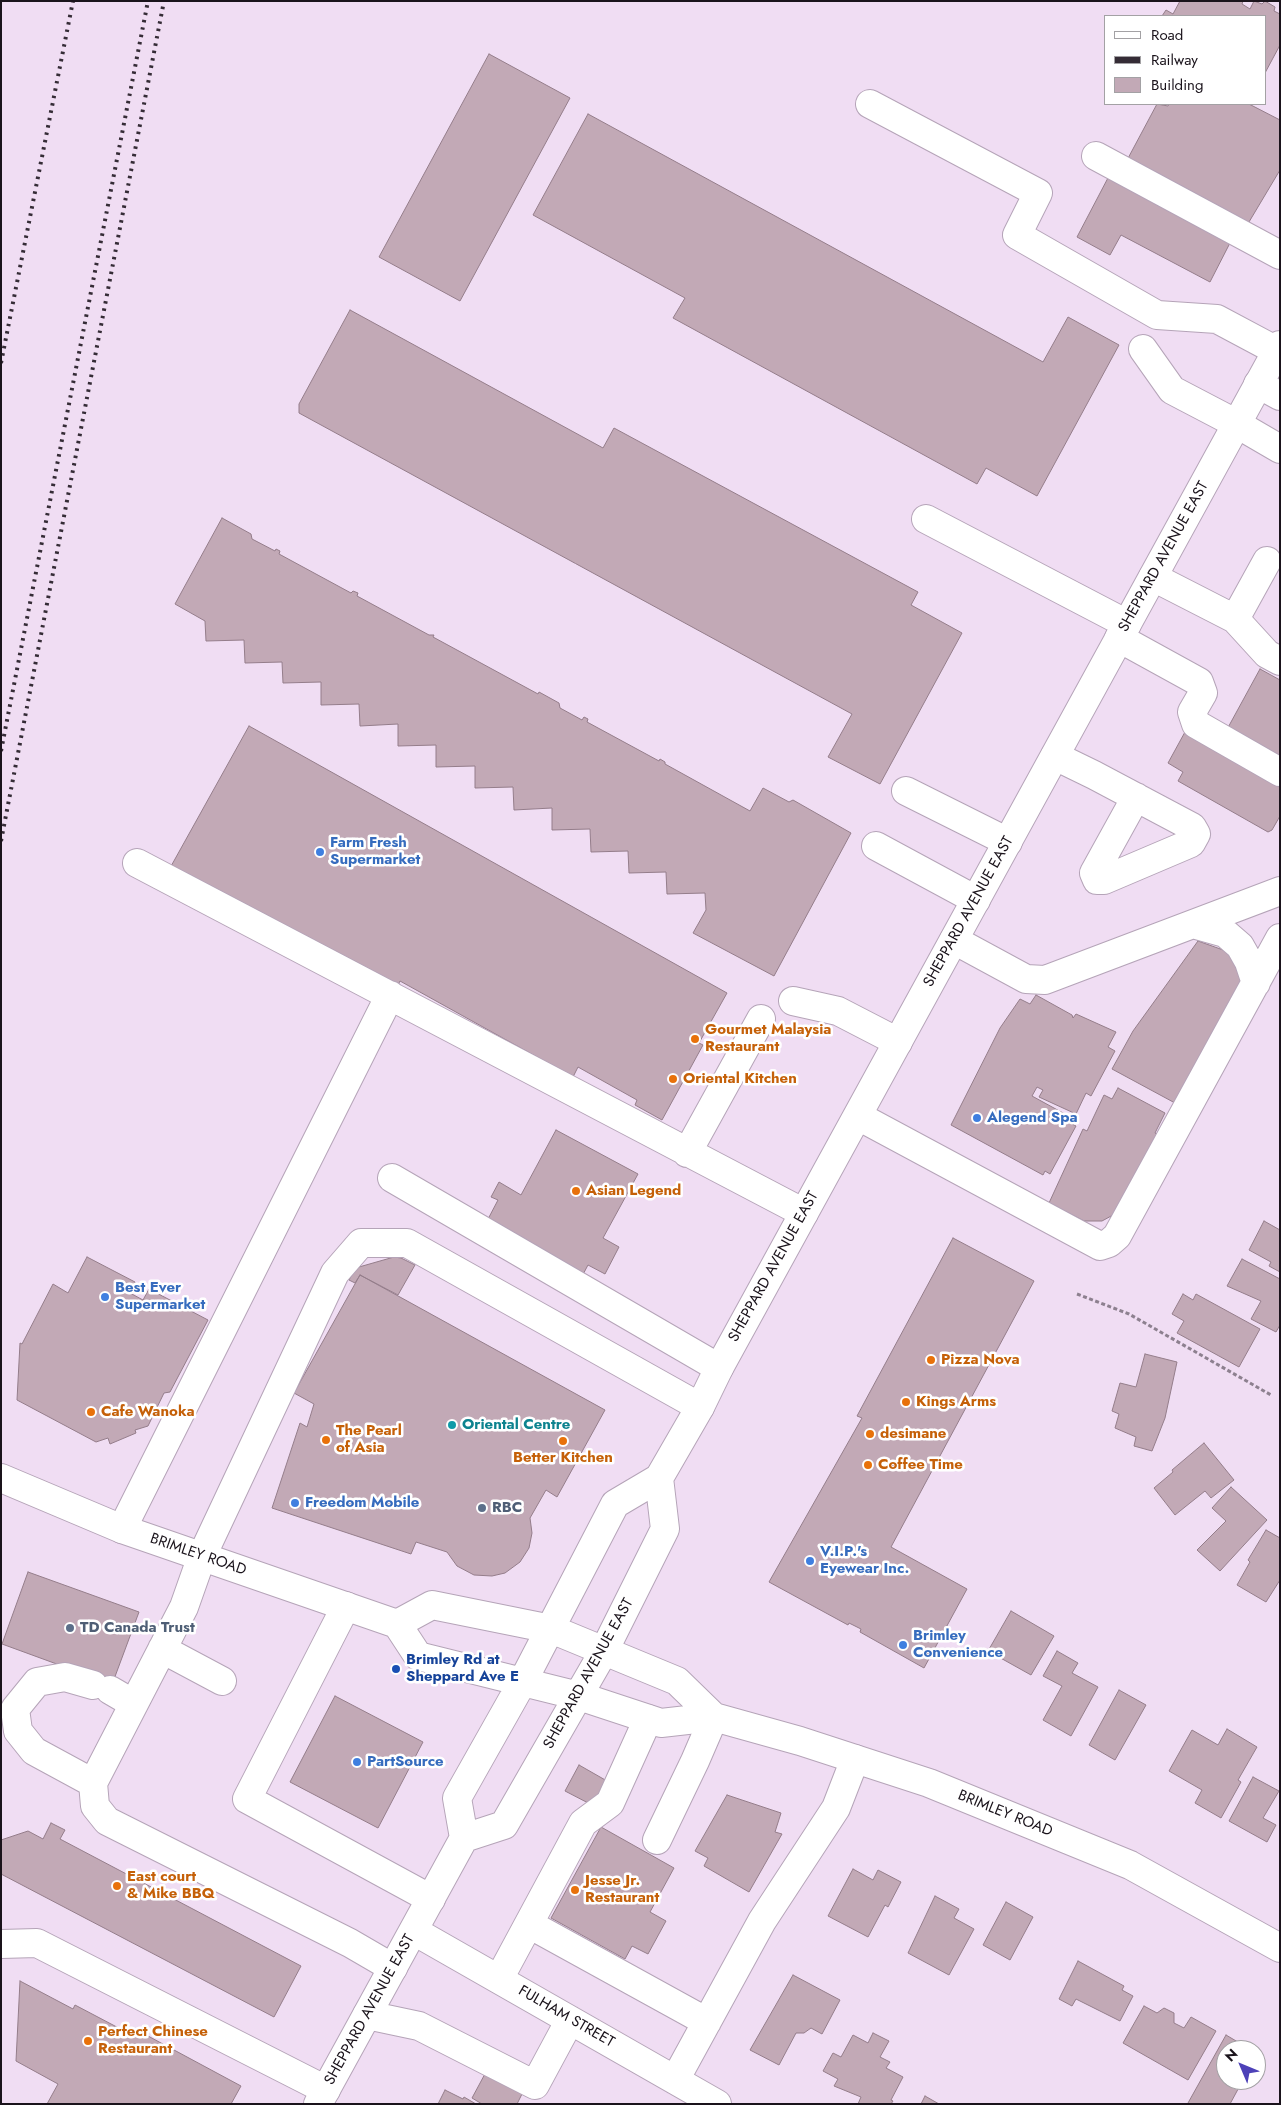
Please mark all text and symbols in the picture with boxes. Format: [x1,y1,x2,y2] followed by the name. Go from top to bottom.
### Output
[1104,15,1266,105] legend
[1151,24,1183,46] text: Road
[1151,49,1198,71] text: Railway
[1151,74,1203,96] text: Building
[1115,479,1213,635] street label: SHEPPARD AVENUE EAST
[330,834,420,869] place label: Farm Fresh Supermarket
[920,834,1018,990] street label: SHEPPARD AVENUE EAST
[314,846,326,858] marker: Farm Fresh Supermarket
[705,1021,831,1056] place label: Gourmet Malaysia Restaurant
[689,1033,701,1045] marker: Gourmet Malaysia Restaurant
[683,1070,797,1088] place label: Oriental Kitchen
[667,1073,679,1085] marker: Oriental Kitchen
[987,1109,1078,1127] place label: Alegend Spa
[971,1112,983,1124] marker: Alegend Spa
[586,1182,681,1200] place label: Asian Legend
[570,1185,582,1197] marker: Asian Legend
[725,1189,823,1345] street label: SHEPPARD AVENUE EAST
[115,1279,205,1314] place label: Best Ever Supermarket
[99,1291,111,1303] marker: Best Ever Supermarket
[941,1351,1020,1369] place label: Pizza Nova
[925,1354,937,1366] marker: Pizza Nova
[916,1393,996,1411] place label: Kings Arms
[900,1396,912,1408] marker: Kings Arms
[101,1403,195,1421] place label: Cafe Wanoka
[85,1406,97,1418] marker: Cafe Wanoka
[462,1416,570,1434] place label: Oriental Centre
[446,1419,458,1431] marker: Oriental Centre
[336,1422,402,1457] place label: The Pearl of Asia
[880,1425,946,1443] place label: desimane
[864,1428,876,1440] marker: desimane
[320,1434,332,1446] marker: The Pearl of Asia
[557,1435,569,1447] marker: Better Kitchen
[513,1449,613,1467] place label: Better Kitchen
[878,1456,963,1474] place label: Coffee Time
[862,1459,874,1471] marker: Coffee Time
[305,1494,419,1512] place label: Freedom Mobile
[289,1497,301,1509] marker: Freedom Mobile
[492,1499,522,1517] place label: RBC
[476,1502,488,1514] marker: RBC
[148,1530,248,1580] street label: BRIMLEY ROAD
[820,1543,909,1578] place label: V.I.P.'s Eyewear Inc.
[804,1555,816,1567] marker: V.I.P.'s Eyewear Inc.
[540,1596,638,1752] street label: SHEPPARD AVENUE EAST
[80,1619,195,1637] place label: TD Canada Trust
[64,1622,76,1634] marker: TD Canada Trust
[913,1627,1003,1662] place label: Brimley Convenience
[897,1639,909,1651] marker: Brimley Convenience
[406,1651,519,1686] place label: Brimley Rd at Sheppard Ave E
[390,1663,402,1675] marker: Brimley Rd at Sheppard Ave E
[367,1753,444,1771] place label: PartSource
[351,1756,363,1768] marker: PartSource
[955,1787,1055,1841] street label: BRIMLEY ROAD
[127,1868,215,1903] place label: East court & Mike BBQ
[585,1872,659,1907] place label: Jesse Jr. Restaurant
[111,1880,123,1892] marker: East court & Mike BBQ
[569,1884,581,1896] marker: Jesse Jr. Restaurant
[321,1932,419,2088] street label: SHEPPARD AVENUE EAST
[515,1982,617,2052] street label: FULHAM STREET
[98,2023,208,2058] place label: Perfect Chinese Restaurant
[82,2035,94,2047] marker: Perfect Chinese Restaurant
[1216,2040,1266,2090] north arrow
[1220,2044,1242,2066] text: N

